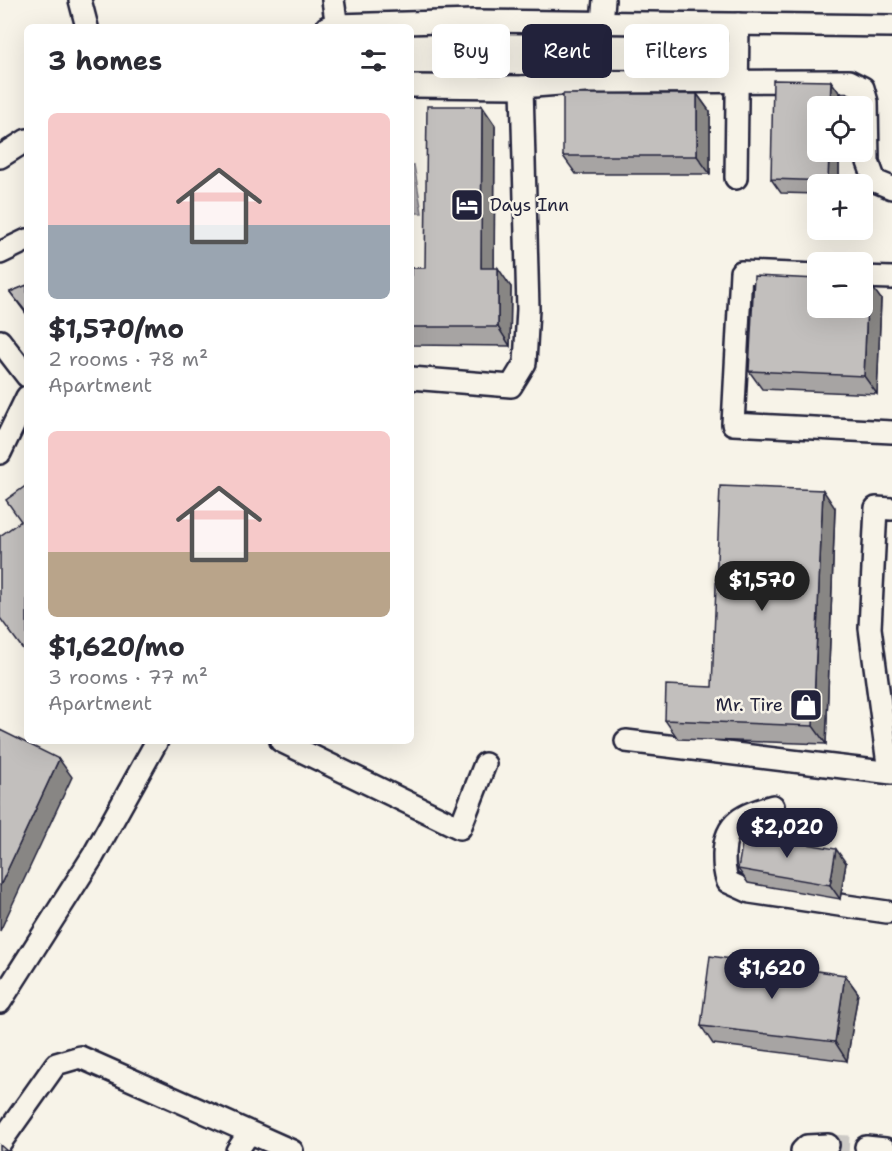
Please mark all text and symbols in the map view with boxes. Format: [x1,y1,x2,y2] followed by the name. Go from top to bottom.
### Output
[432,24,510,78] chip: Buy
[522,24,612,78] chip: Rent
[624,24,729,78] chip: Filters
[48,43,162,78] text: 3 homes
[357,44,390,77] icon: filters
[807,96,873,318] map controls
[807,96,873,162] button: locate
[165,152,273,260] icon: home
[807,174,873,240] button: +
[449,187,485,223] hotel icon: Days Inn
[490,193,569,217] place label: Days Inn
[807,252,873,318] button: −
[48,311,184,346] text: $1,570/mo
[48,346,208,372] text: 2 rooms · 78 m²
[48,372,152,398] text: Apartment
[165,470,273,578] icon: home
[713,561,811,612] pin: $1,570
[729,567,795,593] text: $1,570
[48,629,185,664] text: $1,620/mo
[48,664,208,690] text: 3 rooms · 77 m²
[788,687,824,723] shop icon: Mr. Tire
[48,690,152,716] text: Apartment
[716,693,783,717] place label: Mr. Tire
[738,808,836,859] pin: $2,020
[751,814,823,840] text: $2,020
[723,949,821,1000] pin: $1,620
[738,955,806,981] text: $1,620

